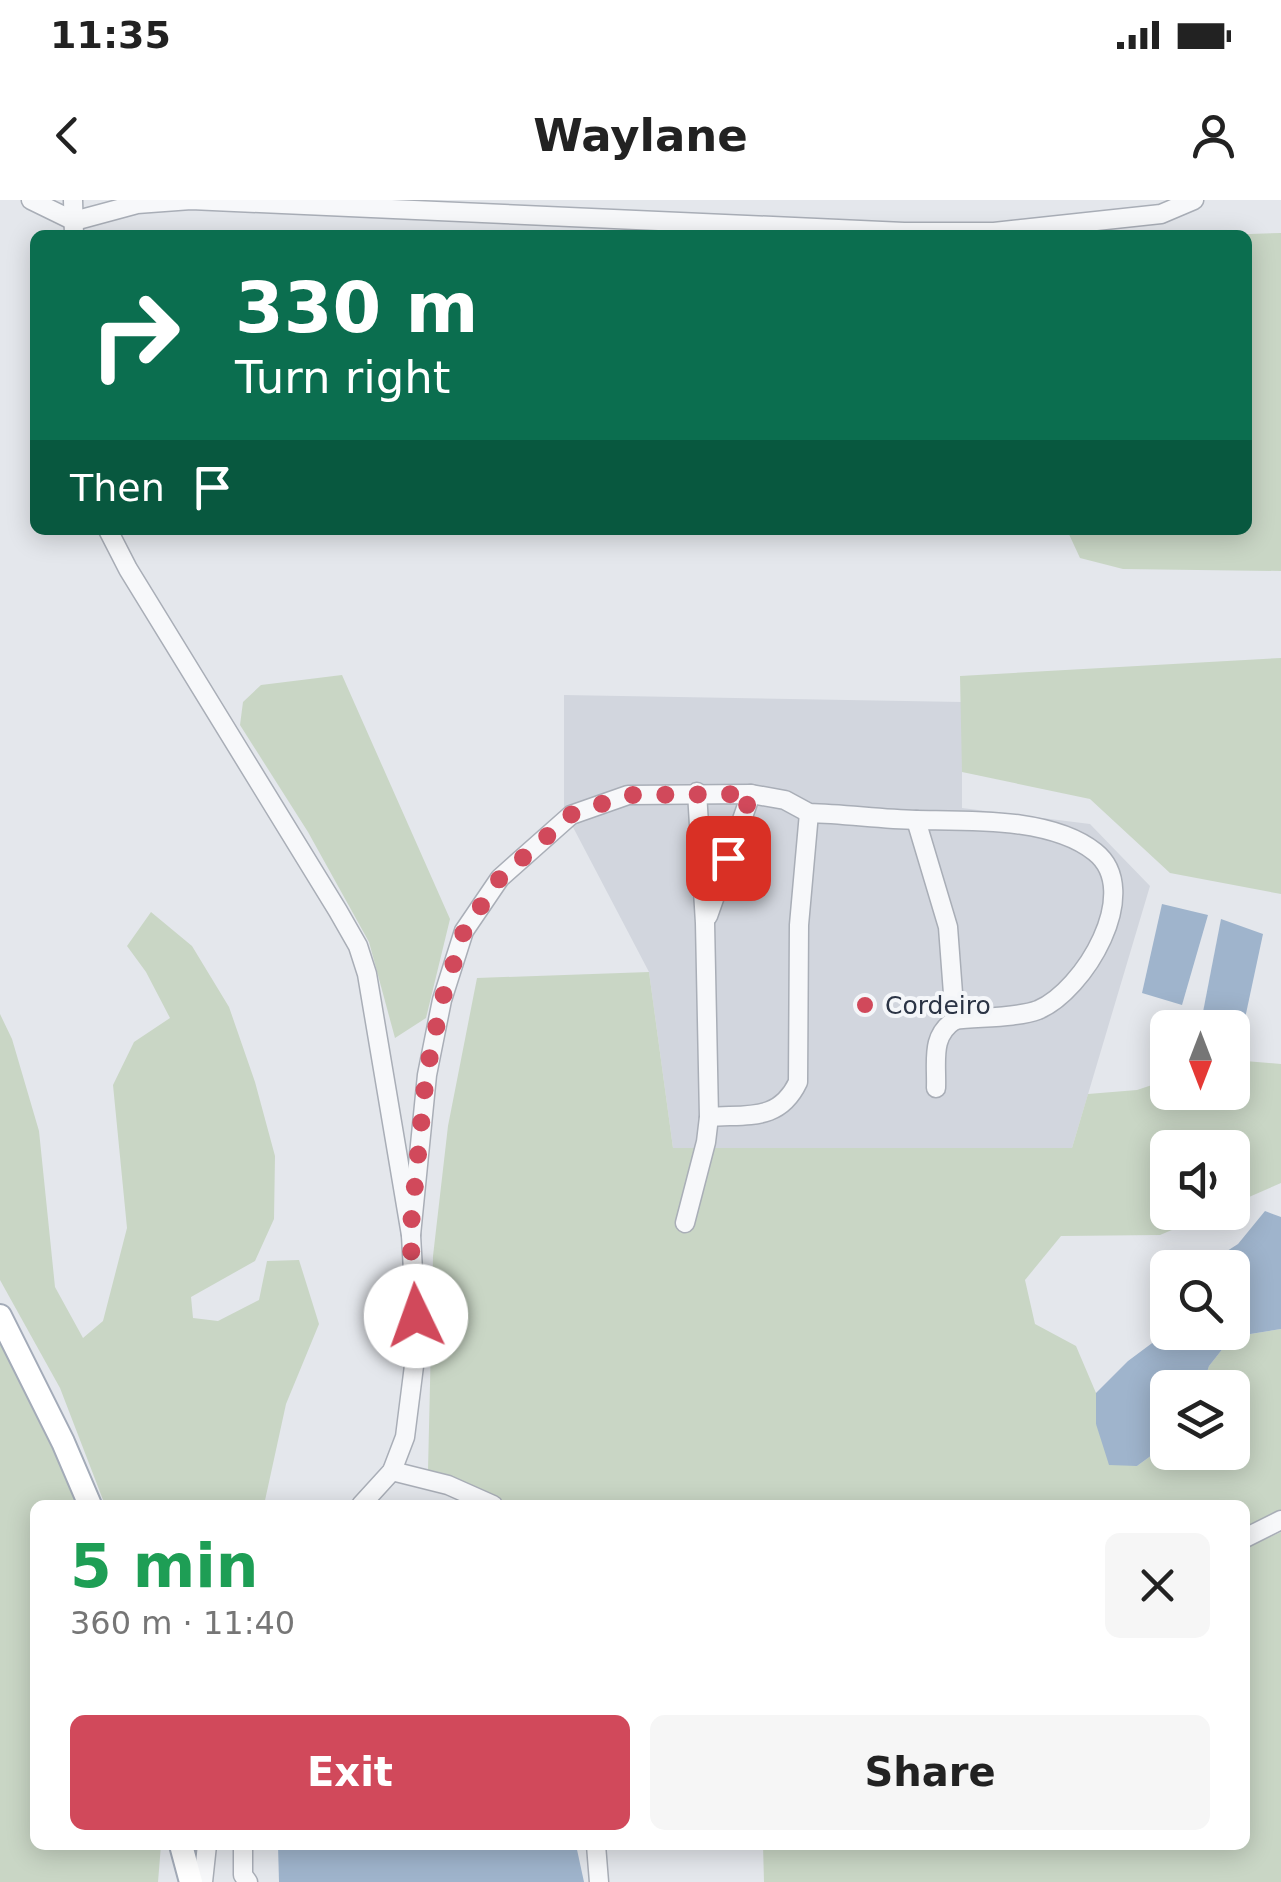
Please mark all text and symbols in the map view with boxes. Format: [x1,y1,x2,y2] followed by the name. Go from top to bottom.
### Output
[50,13,171,57] text: 11:35
[40,108,95,163] icon: back
[1186,108,1241,163] icon: person
[533,109,748,162] text: Waylane
[235,267,478,349] text: 330 m
[70,270,200,400] icon: right
[235,351,450,404] text: Turn right
[185,460,240,515] icon: arrive
[70,466,165,510] text: Then
[686,816,771,901] pin
[701,831,756,886] icon: arrive
[885,991,991,1020] place label: Cordeiro
[854,994,876,1016] marker: Cordeiro
[1150,1010,1250,1110] north arrow
[1150,1010,1250,1470] map controls
[1150,1130,1250,1230] button: sound
[1150,1250,1250,1350] button: search
[364,1264,468,1368] position arrow
[1150,1370,1250,1470] button: layers
[70,1531,258,1601] text: 5 min
[1105,1533,1210,1638] button: close
[70,1604,295,1642] text: 360 m · 11:40
[70,1715,630,1830] button: Exit
[650,1715,1210,1830] button: Share

